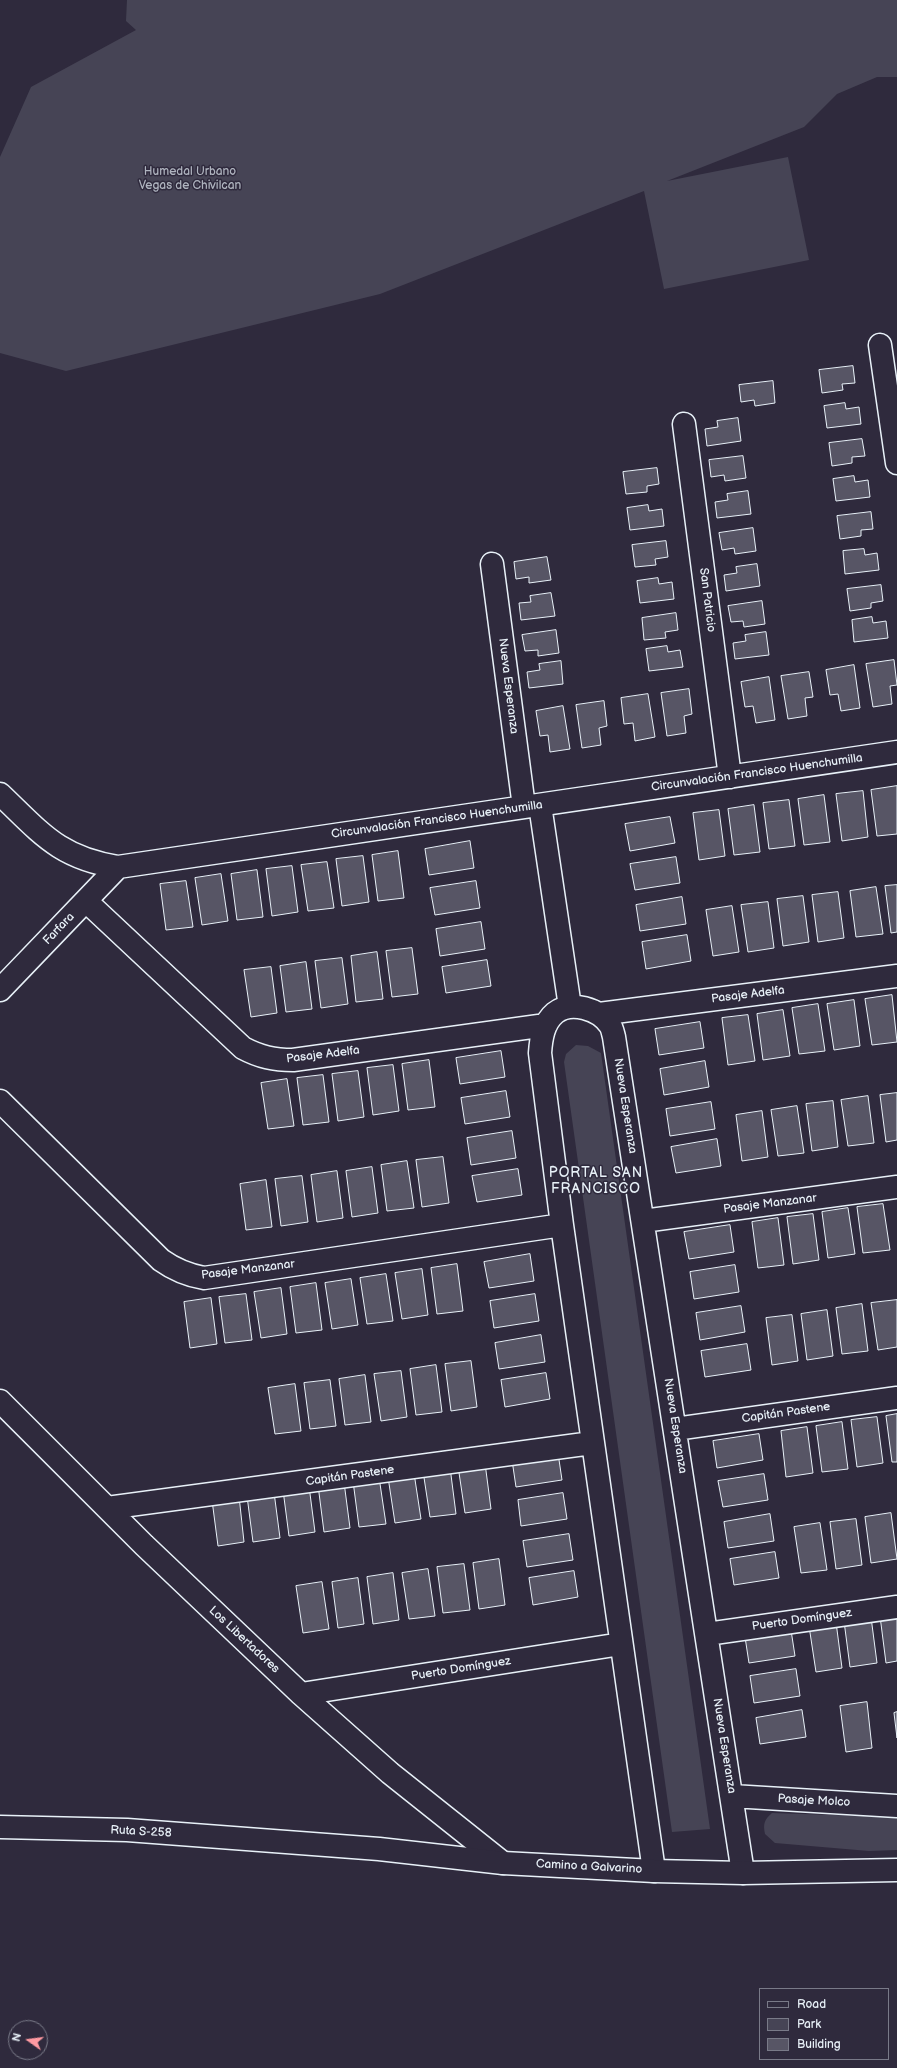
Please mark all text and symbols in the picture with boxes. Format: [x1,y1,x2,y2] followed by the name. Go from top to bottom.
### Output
[139,165,241,193] park label: Humedal Urbano Vegas de Chivilcan
[696,567,718,633] street label: San Patricio
[495,637,521,735] street label: Nueva Esperanza
[650,751,864,795] street label: Circunvalación Francisco Huenchumilla
[330,798,544,842] street label: Circunvalación Francisco Huenchumilla
[40,910,78,948] street label: Farfara
[711,983,785,1007] street label: Pasaje Adelfa
[286,1043,360,1067] street label: Pasaje Adelfa
[610,1057,640,1155] street label: Nueva Esperanza
[549,1165,643,1198] district label: PORTAL SAN FRANCISCO
[722,1191,818,1217] street label: Pasaje Manzanar
[200,1257,296,1283] street label: Pasaje Manzanar
[660,1377,690,1475] street label: Nueva Esperanza
[741,1400,831,1426] street label: Capitán Pastene
[305,1463,395,1489] street label: Capitán Pastene
[206,1604,282,1676] street label: Los Libertadores
[751,1606,853,1634] street label: Puerto Domínguez
[410,1654,512,1684] street label: Puerto Domínguez
[709,1697,739,1795] street label: Nueva Esperanza
[777,1792,851,1810] street label: Pasaje Molco
[110,1823,172,1841] street label: Ruta S-258
[535,1857,643,1877] street label: Camino a Galvarino
[759,1988,889,2060] legend
[797,1997,826,2012] text: Road
[797,2017,821,2032] text: Park
[8,2020,48,2060] north arrow
[10,2032,24,2043] text: N
[797,2037,841,2052] text: Building

